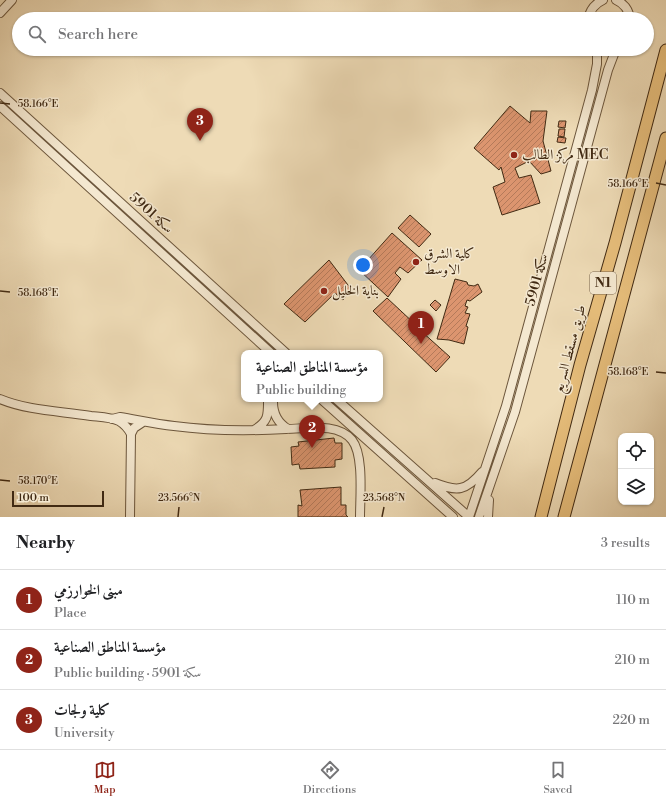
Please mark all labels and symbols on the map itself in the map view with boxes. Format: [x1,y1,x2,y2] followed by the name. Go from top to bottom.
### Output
[18,98,58,110] text: 58.166°E
[187,108,213,141] pin: 3
[522,146,608,164] place label: مركز الطالب MEC
[509,150,519,160] marker: مركز الطالب MEC
[608,178,648,190] text: 58.166°E
[125,189,177,237] street label: سكة 5901
[424,245,475,279] place label: كلية الشرق الاوسط
[521,252,553,308] street label: سكة 5901
[353,255,373,275] your location
[411,257,421,267] marker: كلية الشرق الاوسط
[590,272,616,294] road number: N1
[332,282,379,301] place label: بناية الخليل
[319,286,329,296] marker: بناية الخليل
[18,287,58,299] text: 58.168°E
[550,303,594,396] street label: طريق مسقط السريع
[408,311,434,344] pin: 1
[608,366,648,378] text: 58.168°E
[299,415,325,448] pin: 2
[18,475,58,487] text: 58.170°E
[12,489,104,508] scale bar
[158,492,201,504] text: 23.566°N
[363,492,406,504] text: 23.568°N

